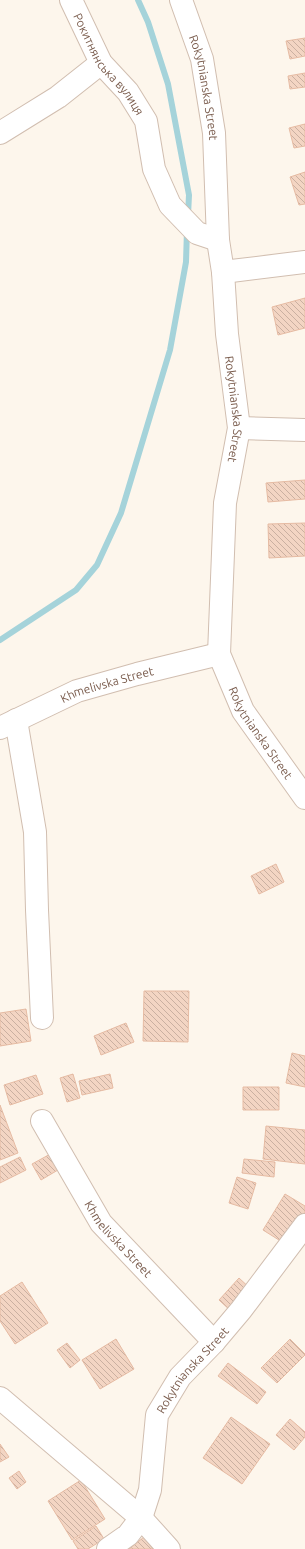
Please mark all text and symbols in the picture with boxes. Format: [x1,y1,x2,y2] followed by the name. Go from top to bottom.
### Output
[72,11,147,117] street label: Рокитнянська вулиця
[187,33,221,141] street label: Rokytnianska Street
[223,355,246,464] street label: Rokytnianska Street
[58,664,155,705] street label: Khmelivska Street
[227,684,296,781] street label: Rokytnianska Street
[83,1198,155,1280] street label: Khmelivska Street
[153,1324,231,1415] street label: Rokytnianska Street

